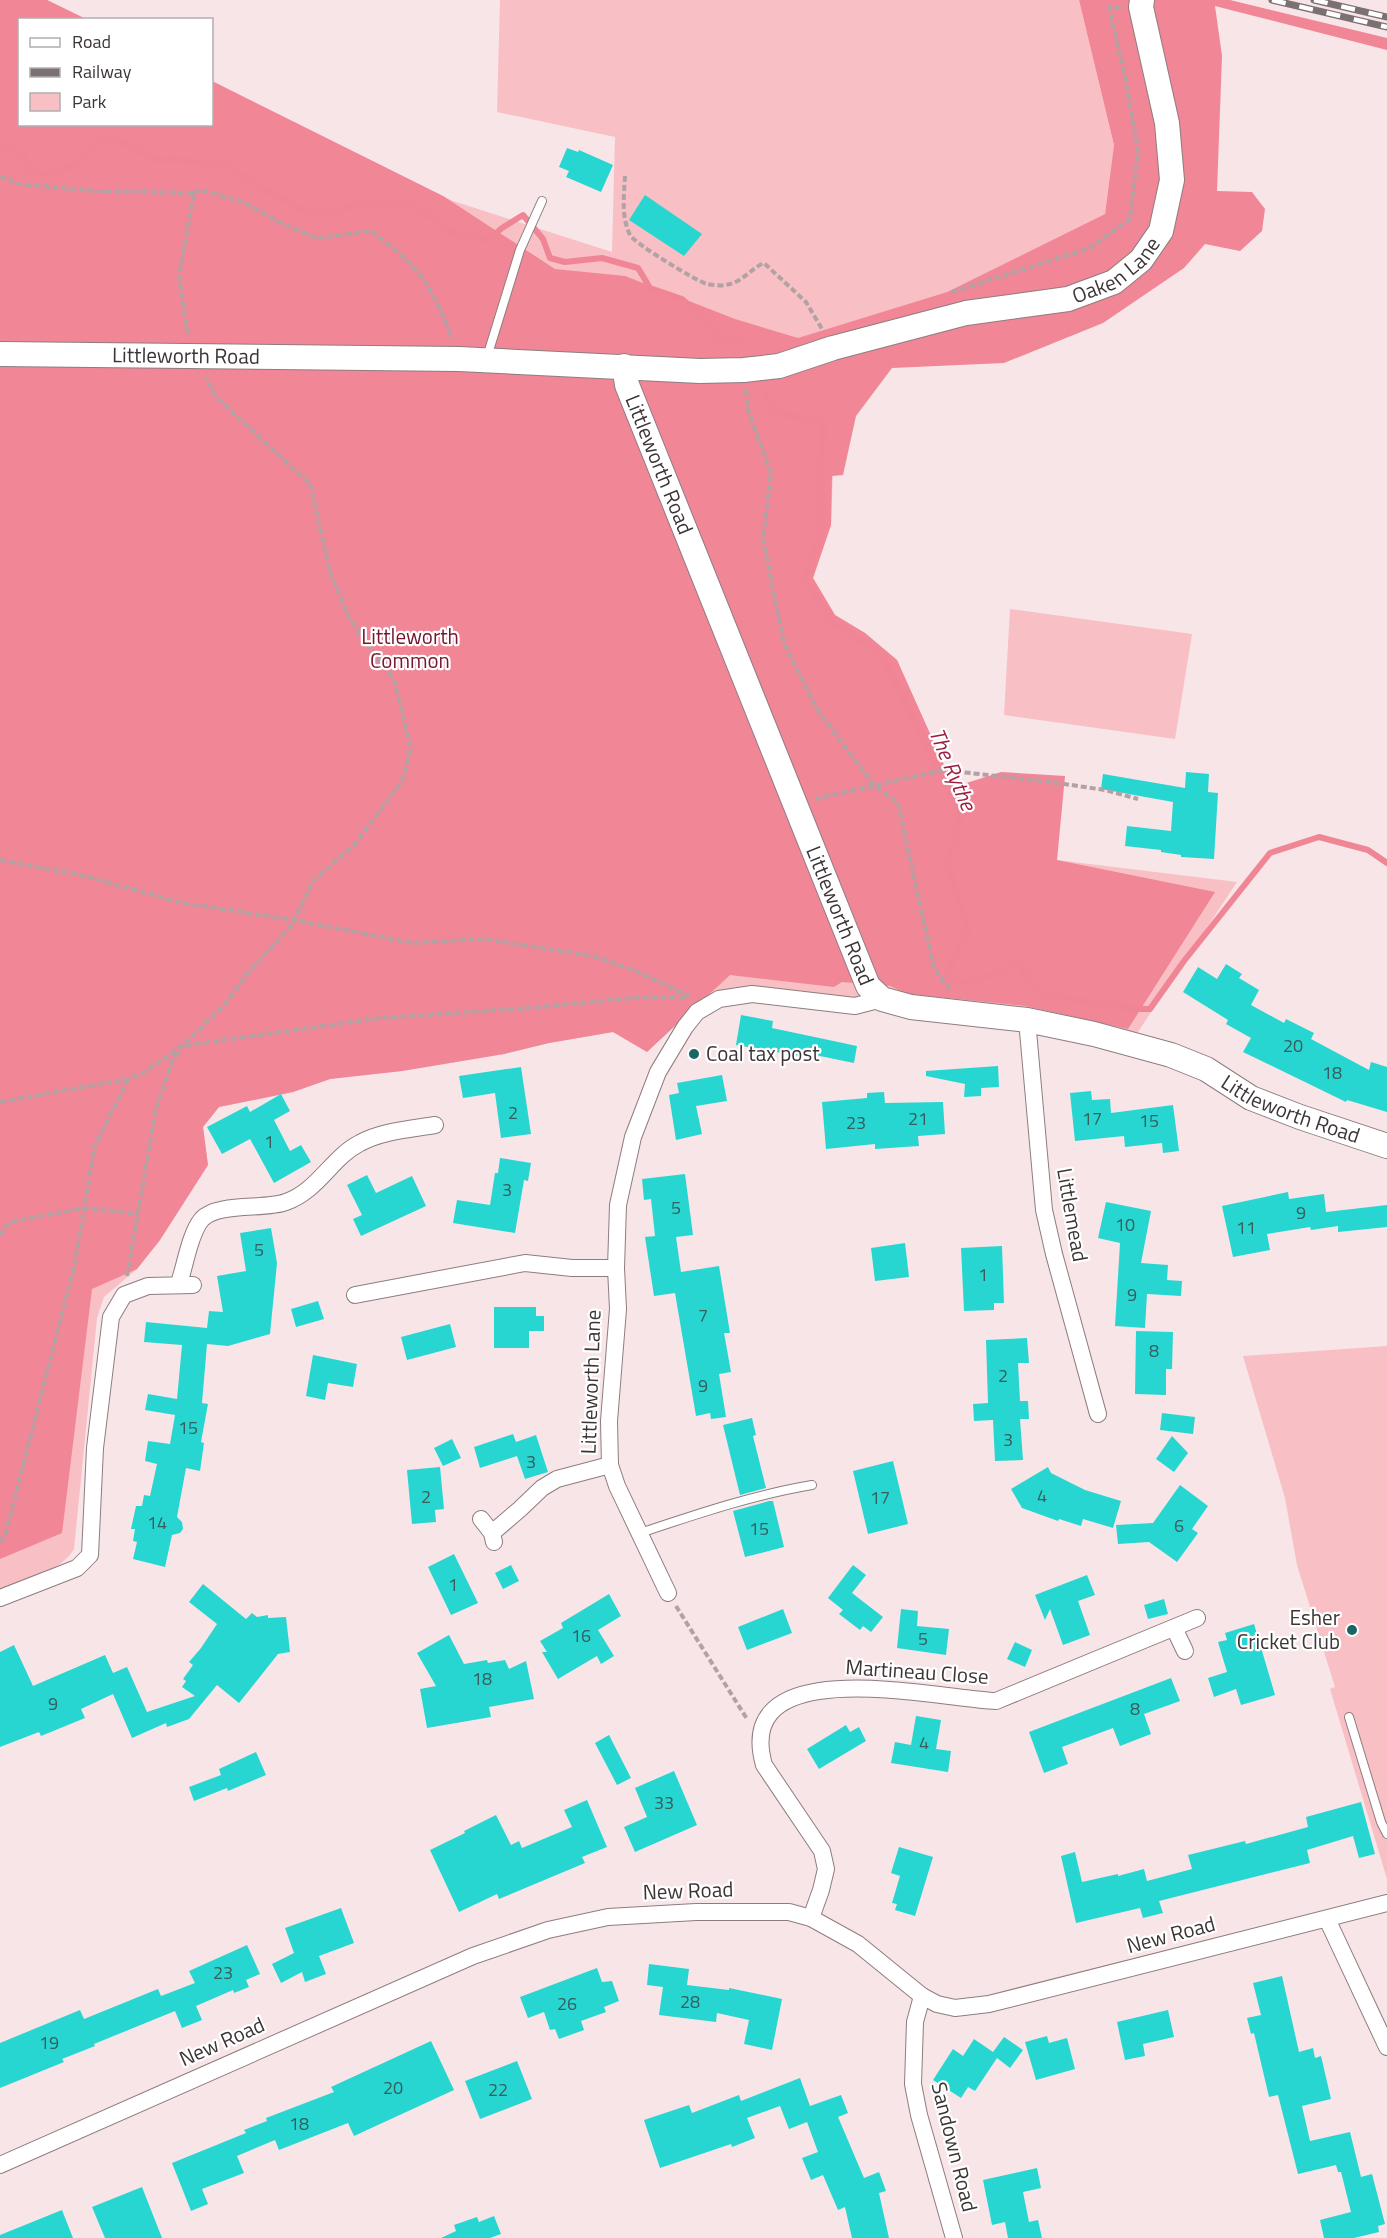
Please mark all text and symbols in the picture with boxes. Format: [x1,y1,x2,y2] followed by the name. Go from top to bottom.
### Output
[18,18,213,126] legend
[72,28,111,55] text: Road
[72,58,132,85] text: Railway
[72,88,107,115] text: Park
[1067,230,1167,311] street label: Oaken Lane
[112,338,260,372] street label: Littleworth Road
[617,390,702,539] street label: Littleworth Road
[361,620,459,676] park label: Littleworth Common
[920,722,986,817] water label: The Rythe
[798,841,883,990] street label: Littleworth Road
[1283,1032,1303,1059] house number: 20
[706,1037,820,1069] place label: Coal tax post
[687,1047,701,1061] marker: Coal tax post
[1322,1059,1342,1086] house number: 18
[1215,1066,1364,1151] street label: Littleworth Road
[508,1099,518,1126] house number: 2
[908,1105,928,1132] house number: 21
[1082,1105,1102,1132] house number: 17
[1139,1107,1159,1134] house number: 15
[846,1109,866,1136] house number: 23
[264,1128,274,1155] house number: 1
[1049,1165,1097,1264] street label: Littlemead
[502,1176,512,1203] house number: 3
[671,1194,681,1221] house number: 5
[1296,1199,1306,1226] house number: 9
[1115,1211,1135,1238] house number: 10
[1236,1214,1256,1241] house number: 11
[254,1236,264,1263] house number: 5
[978,1261,988,1288] house number: 1
[1127,1281,1137,1308] house number: 9
[698,1302,708,1329] house number: 7
[571,1309,609,1455] street label: Littleworth Lane
[1149,1337,1159,1364] house number: 8
[998,1362,1008,1389] house number: 2
[698,1372,708,1399] house number: 9
[178,1414,198,1441] house number: 15
[1003,1426,1013,1453] house number: 3
[526,1448,536,1475] house number: 3
[1037,1482,1047,1509] house number: 4
[421,1483,431,1510] house number: 2
[870,1484,890,1511] house number: 17
[147,1509,167,1536] house number: 14
[1174,1512,1184,1539] house number: 6
[749,1515,769,1542] house number: 15
[448,1571,458,1598] house number: 1
[1237,1601,1340,1657] place label: Esher Cricket Club
[571,1622,591,1649] house number: 16
[1345,1623,1359,1637] marker: Esher Cricket Club
[918,1625,928,1652] house number: 5
[844,1650,990,1692] street label: Martineau Close
[472,1665,492,1692] house number: 18
[48,1690,58,1717] house number: 9
[1130,1695,1140,1722] house number: 8
[919,1729,929,1756] house number: 4
[654,1789,674,1816] house number: 33
[642,1872,734,1908] street label: New Road
[1123,1907,1219,1961] street label: New Road
[213,1959,233,1986] house number: 23
[680,1988,700,2015] house number: 28
[557,1990,577,2017] house number: 26
[174,2008,270,2074] street label: New Road
[39,2029,59,2056] house number: 19
[383,2074,403,2101] house number: 20
[488,2076,508,2103] house number: 22
[923,2079,987,2215] street label: Sandown Road
[289,2110,309,2137] house number: 18

